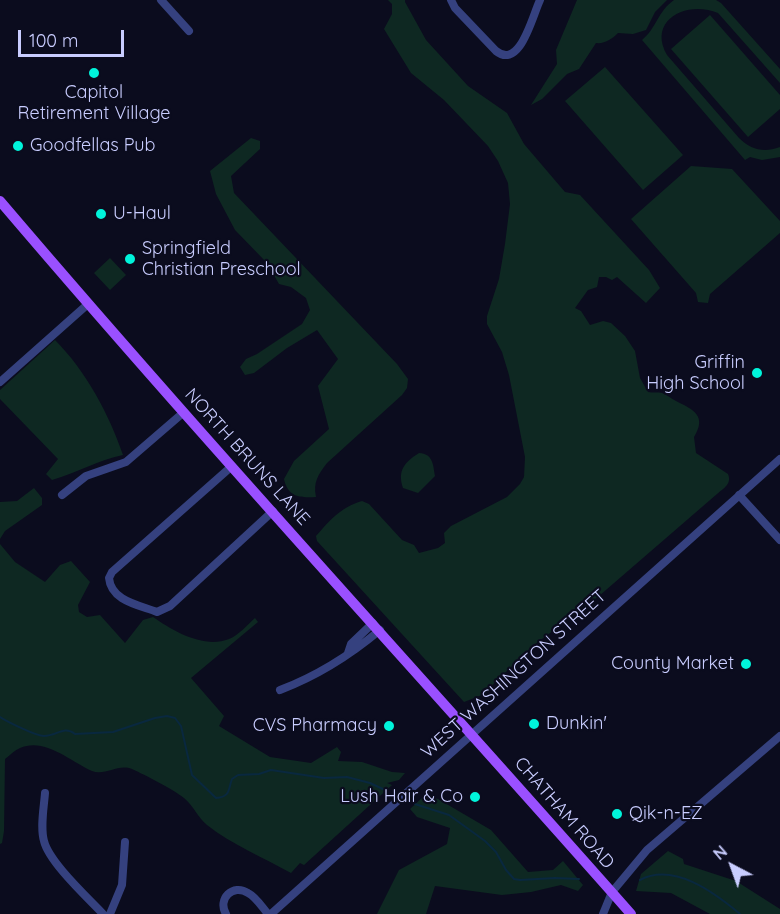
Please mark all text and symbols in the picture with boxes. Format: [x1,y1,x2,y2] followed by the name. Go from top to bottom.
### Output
[21,18,128,56] scale bar
[29,29,78,52] text: 100 m
[87,66,101,80] marker: Capitol Retirement Village
[18,82,170,124] place label: Capitol Retirement Village
[30,135,155,157] place label: Goodfellas Pub
[11,139,25,153] marker: Goodfellas Pub
[113,203,171,225] place label: U-Haul
[94,207,108,221] marker: U-Haul
[142,238,301,280] place label: Springfield Christian Preschool
[123,252,137,266] marker: Springfield Christian Preschool
[646,352,745,394] place label: Griffin High School
[750,366,764,380] marker: Griffin High School
[180,384,314,530] street label: NORTH BRUNS LANE
[417,585,611,763] street label: WEST WASHINGTON STREET
[611,653,734,675] place label: County Market
[739,657,753,671] marker: County Market
[546,713,607,735] place label: Dunkin'
[253,715,377,737] place label: CVS Pharmacy
[527,717,541,731] marker: Dunkin'
[382,719,396,733] marker: CVS Pharmacy
[510,753,618,873] street label: CHATHAM ROAD
[340,786,463,808] place label: Lush Hair & Co
[468,790,482,804] marker: Lush Hair & Co
[629,803,703,825] place label: Qik-n-EZ
[610,807,624,821] marker: Qik-n-EZ
[702,836,762,896] north arrow
[709,841,731,864] text: N

